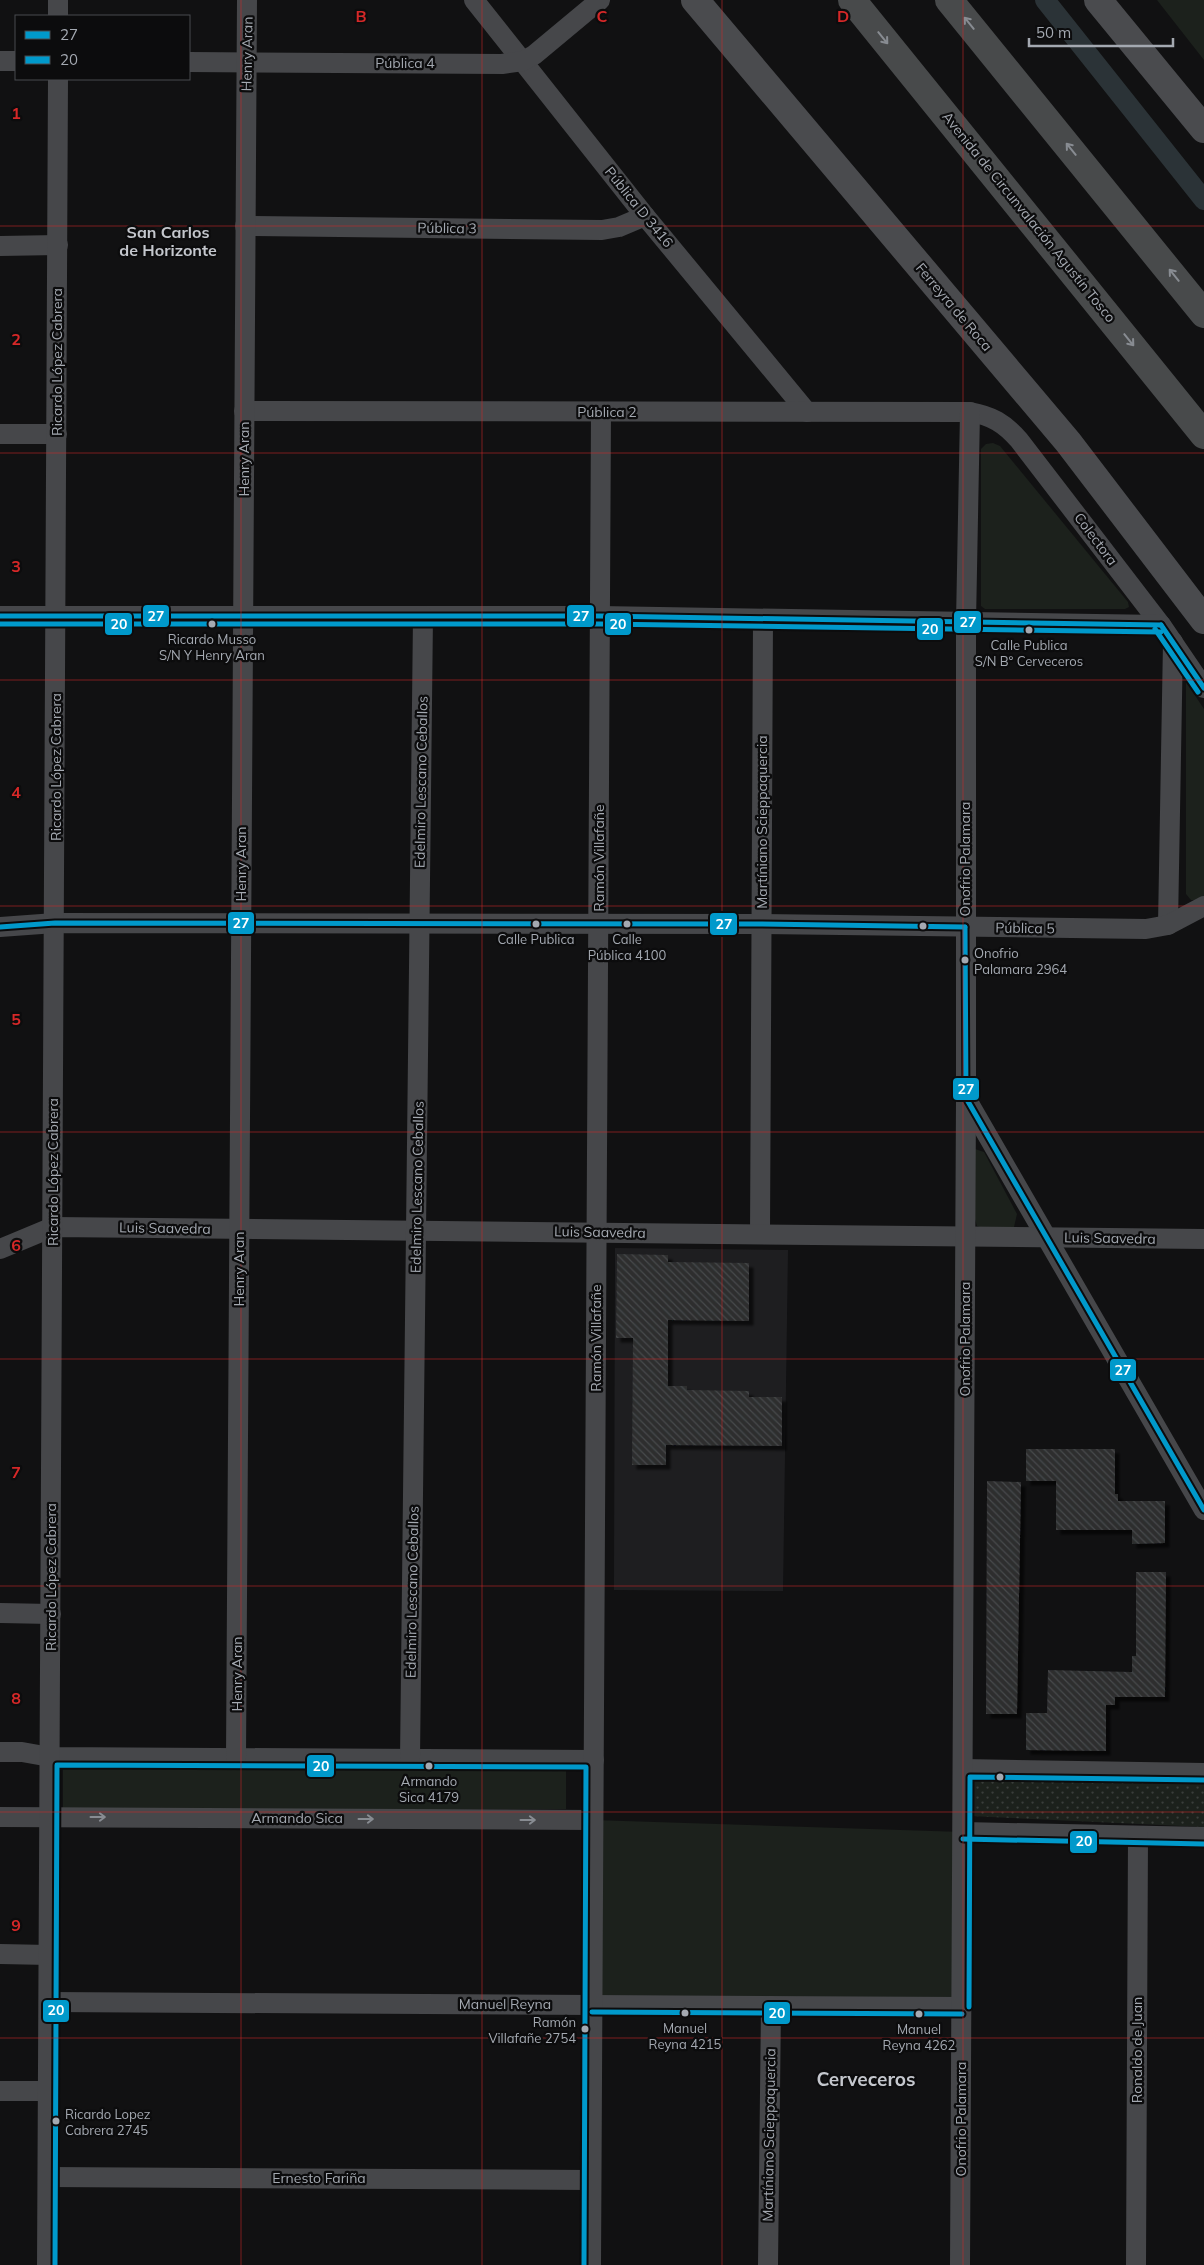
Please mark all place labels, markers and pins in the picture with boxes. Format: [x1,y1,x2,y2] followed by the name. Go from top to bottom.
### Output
[207,619,217,629] marker: Ricardo Musso S/N Y Henry Aran
[1024,625,1034,635] marker: Calle Publica S/N B° Cerveceros
[159,631,265,663] place label: Ricardo Musso S/N Y Henry Aran
[975,637,1083,669] place label: Calle Publica S/N B° Cerveceros
[531,919,541,929] marker: Calle Publica
[622,919,632,929] marker: Calle Pública 4100
[918,921,928,931] unlabelled marker
[497,931,575,947] place label: Calle Publica
[588,931,667,963] place label: Calle Pública 4100
[974,945,1067,977] place label: Onofrio Palamara 2964
[960,955,970,965] marker: Onofrio Palamara 2964
[424,1761,434,1771] marker: Armando Sica 4179
[995,1772,1005,1782] unlabelled marker
[399,1773,459,1805] place label: Armando Sica 4179
[680,2008,690,2018] marker: Manuel Reyna 4215
[914,2009,924,2019] marker: Manuel Reyna 4262
[488,2014,576,2046] place label: Ramón Villafañe 2754
[649,2020,722,2052] place label: Manuel Reyna 4215
[883,2021,956,2053] place label: Manuel Reyna 4262
[580,2024,590,2034] marker: Ramón Villafañe 2754
[65,2106,151,2138] place label: Ricardo Lopez Cabrera 2745
[51,2116,61,2126] marker: Ricardo Lopez Cabrera 2745

